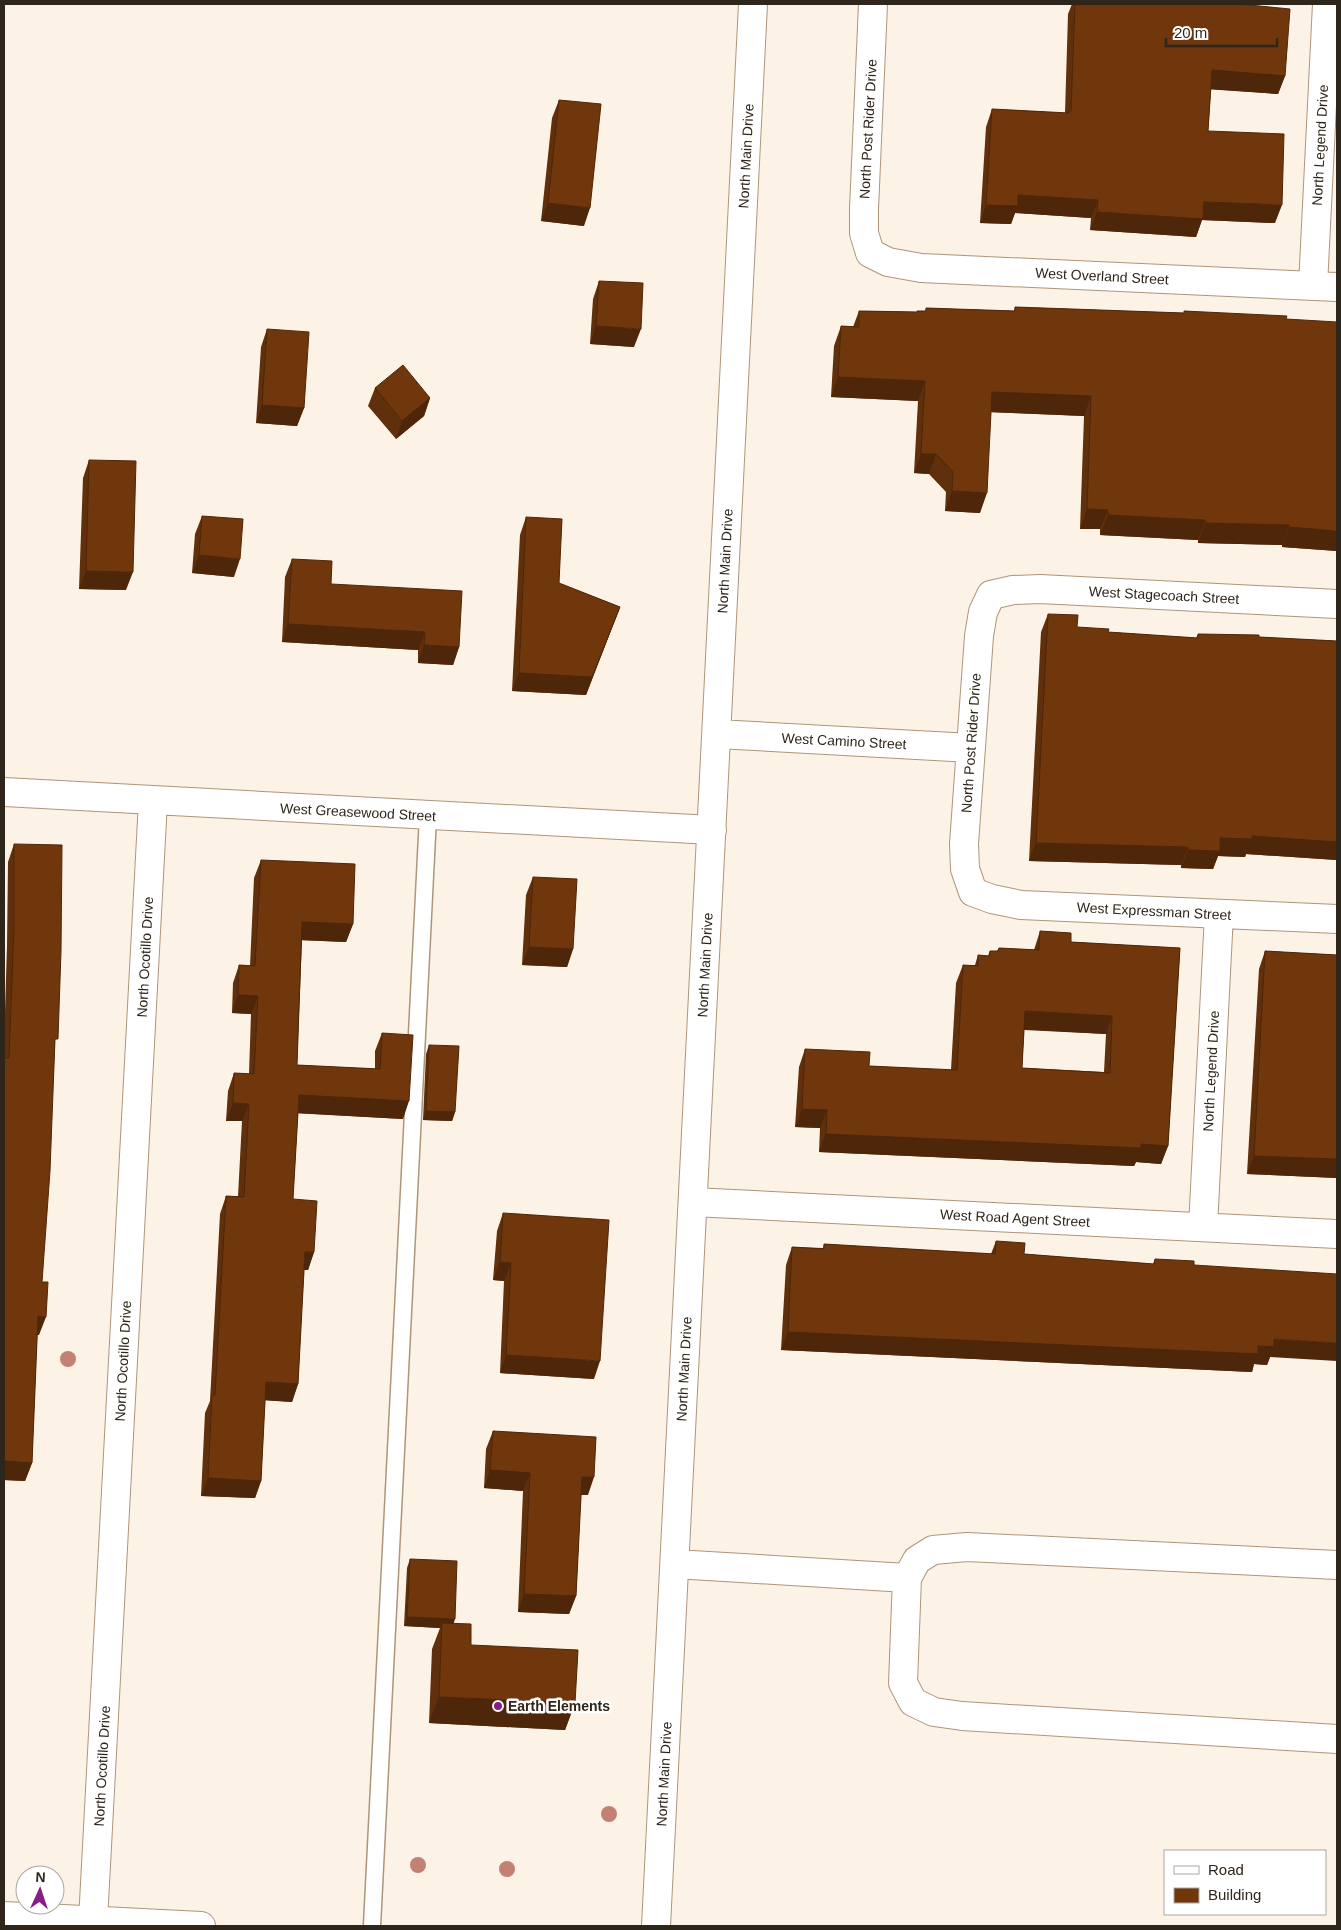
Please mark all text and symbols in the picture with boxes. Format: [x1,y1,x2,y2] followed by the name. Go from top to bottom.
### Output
[1166,15,1277,47] scale bar
[1174,24,1207,41] text: 20 m
[856,58,880,199] street label: North Post Rider Drive
[1309,84,1331,206] street label: North Legend Drive
[735,103,757,209] street label: North Main Drive
[1035,265,1169,287] street label: West Overland Street
[714,508,736,614] street label: North Main Drive
[1088,583,1240,607] street label: West Stagecoach Street
[958,672,984,813] street label: North Post Rider Drive
[781,730,907,752] street label: West Camino Street
[280,800,436,824] street label: West Greasewood Street
[134,896,156,1018] street label: North Ocotillo Drive
[1076,899,1232,923] street label: West Expressman Street
[694,912,716,1018] street label: North Main Drive
[1200,1010,1222,1132] street label: North Legend Drive
[940,1206,1090,1230] street label: West Road Agent Street
[112,1300,134,1422] street label: North Ocotillo Drive
[673,1316,695,1422] street label: North Main Drive
[508,1698,610,1714] place label: Earth Elements
[492,1700,504,1712] marker: Earth Elements
[91,1705,113,1827] street label: North Ocotillo Drive
[653,1721,675,1827] street label: North Main Drive
[1164,1850,1326,1915] legend
[1208,1861,1244,1878] text: Road
[15,1865,65,1915] north arrow
[35,1869,46,1885] text: N
[1208,1886,1261,1903] text: Building

